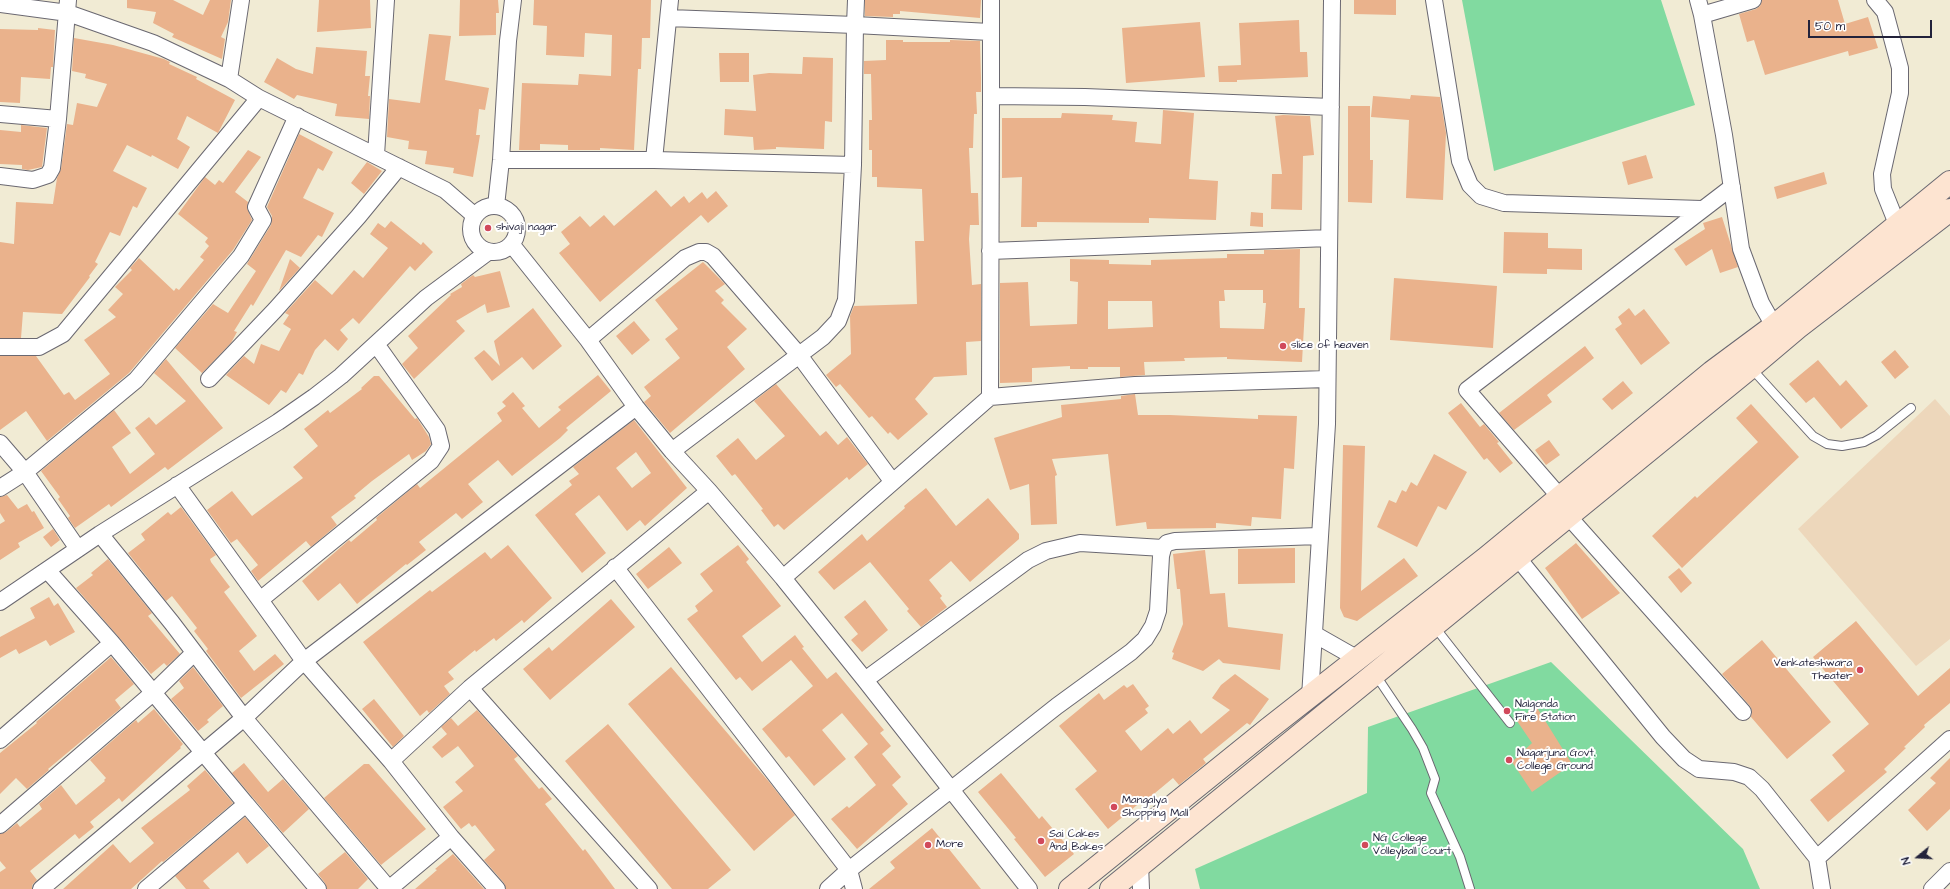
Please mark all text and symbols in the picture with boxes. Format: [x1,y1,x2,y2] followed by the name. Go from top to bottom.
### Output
[1810,12,1934,38] scale bar
[1815,18,1845,35] text: 50 m
[496,221,556,235] place label: shivaji nagar
[483,223,493,233] marker: shivaji nagar
[1291,339,1369,353] place label: slice of heaven
[1278,341,1288,351] marker: slice of heaven
[1774,657,1852,683] place label: Venkateshwara Theater
[1855,665,1865,675] marker: Venkateshwara Theater
[1515,698,1576,724] place label: Nalgonda Fire Station
[1502,706,1512,716] marker: Nalgonda Fire Station
[1517,747,1595,773] place label: Nagarjuna Govt. College Ground
[1504,755,1514,765] marker: Nagarjuna Govt. College Ground
[1122,794,1188,820] place label: Mangalya Shopping Mall
[1109,802,1119,812] marker: Mangalya Shopping Mall
[1049,828,1103,854] place label: Sai Cakes And Bakes
[1373,832,1451,858] place label: NG College Volleyball Court
[1036,836,1046,846] marker: Sai Cakes And Bakes
[1898,837,1938,877] north arrow
[936,838,963,852] place label: More
[923,840,933,850] marker: More
[1360,840,1370,850] marker: NG College Volleyball Court
[1898,855,1914,866] text: N

